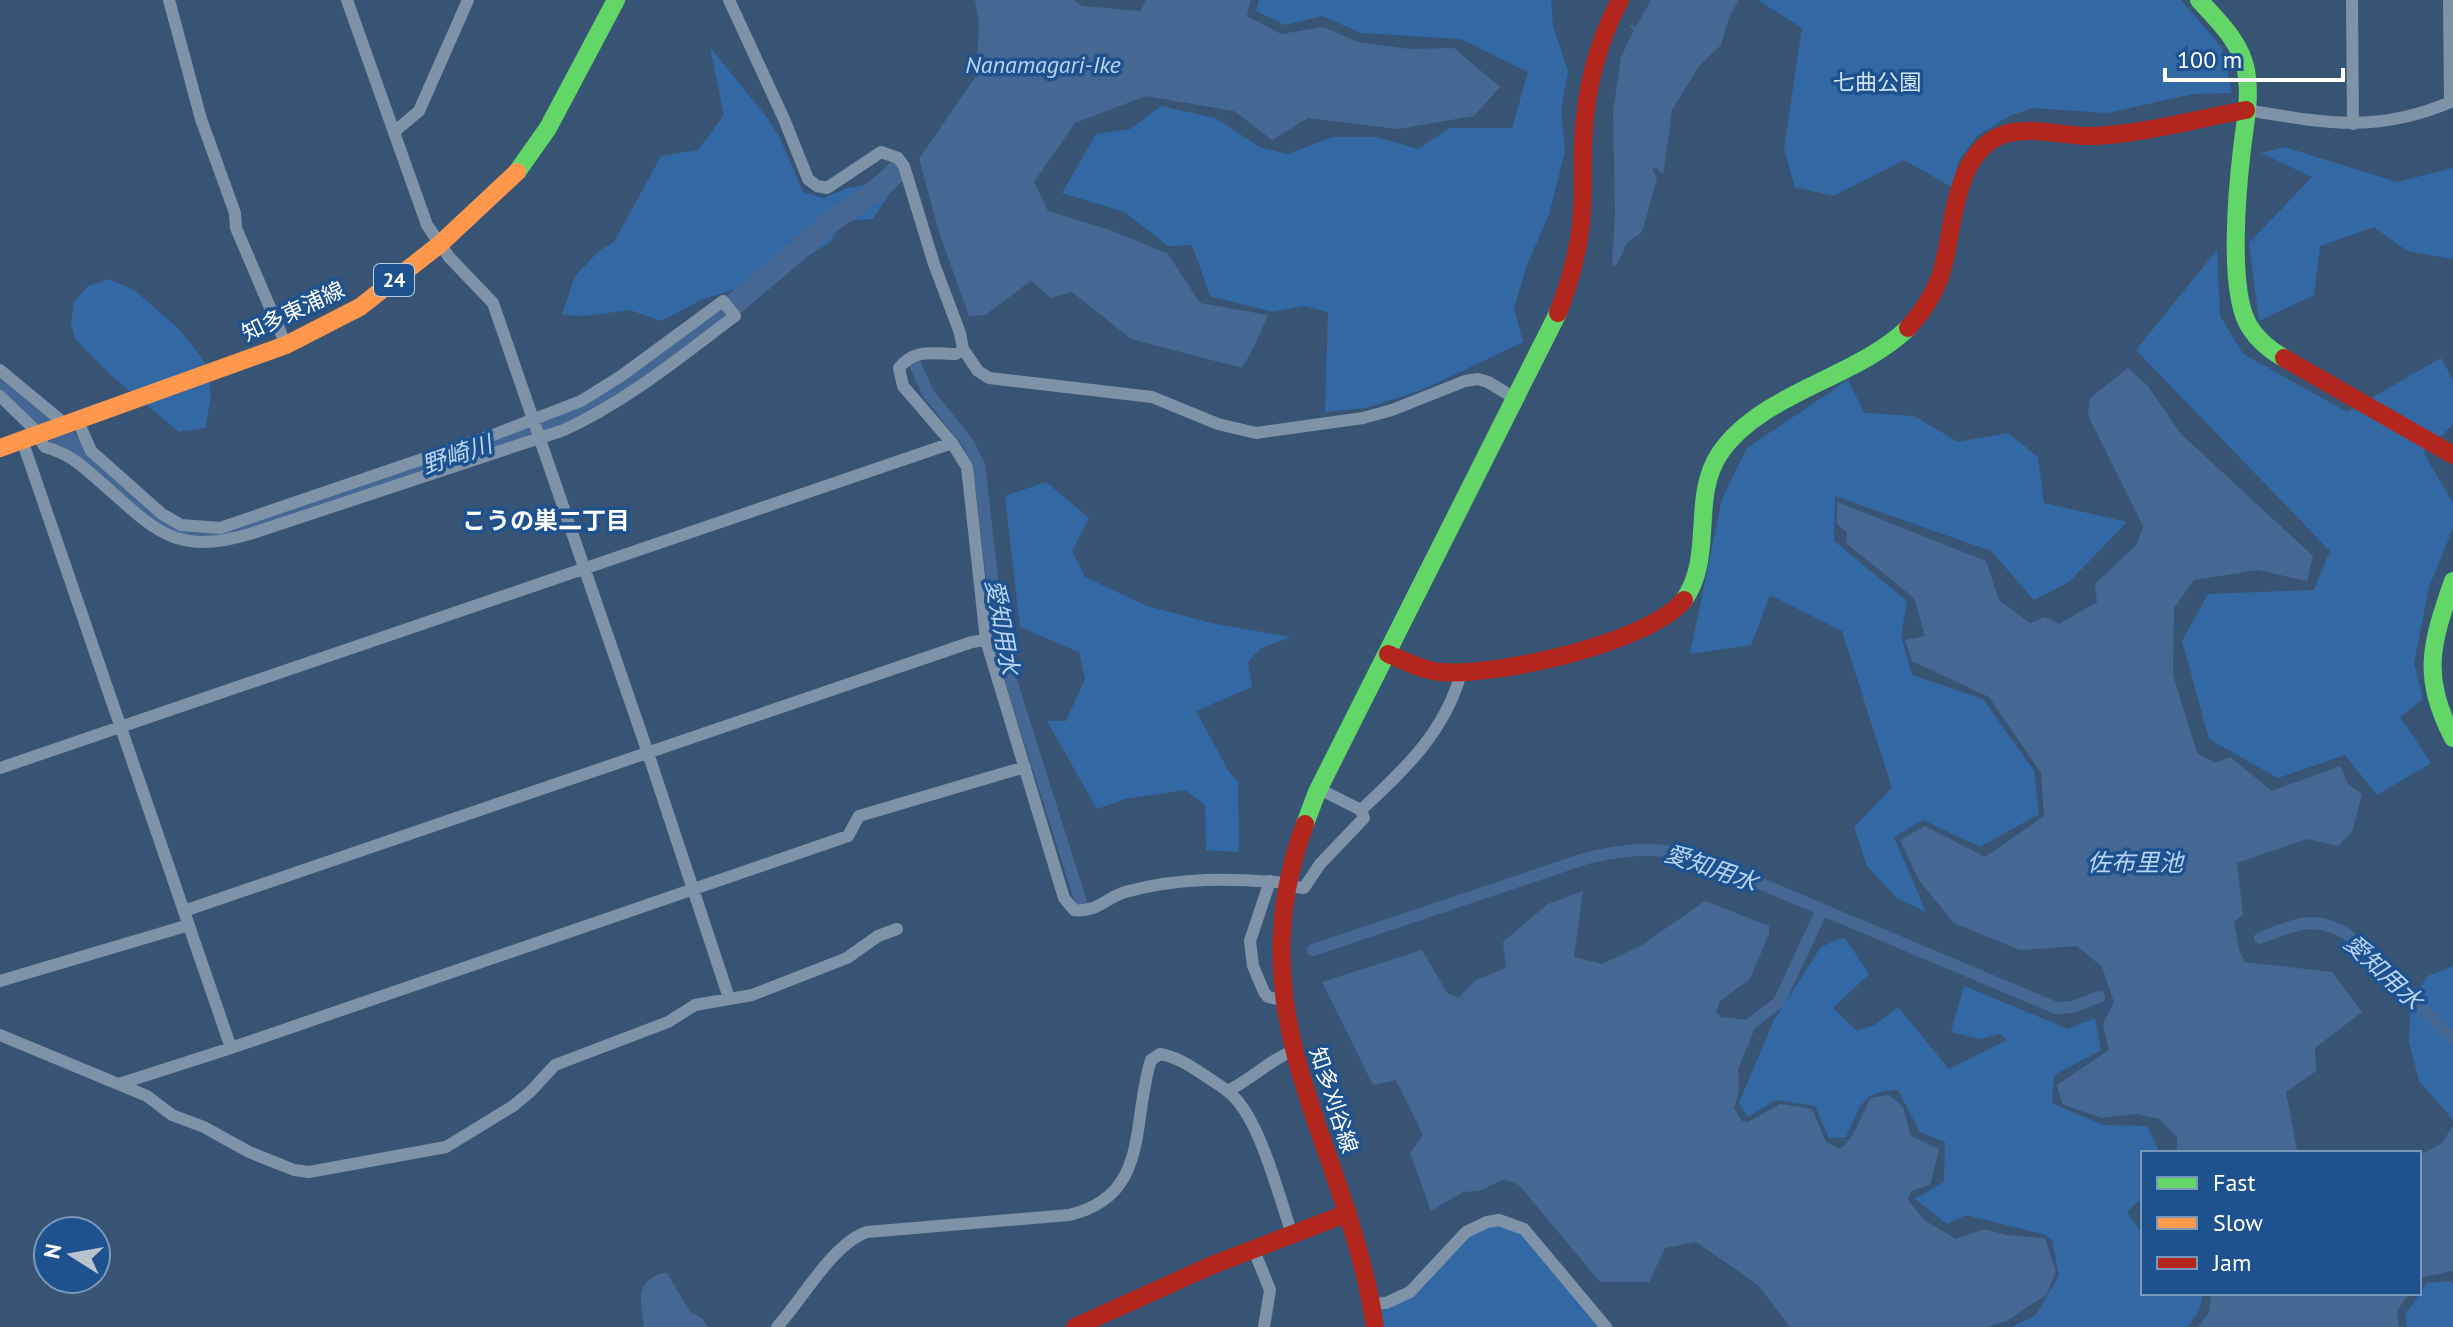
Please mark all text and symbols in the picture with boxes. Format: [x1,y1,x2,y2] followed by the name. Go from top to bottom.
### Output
[2165,32,2343,82] scale bar
[2177,44,2242,75] text: 100 m
[965,49,1121,80] water label: Nanamagari-Ike
[1833,68,1921,96] park label: 七曲公園
[374,264,414,296] road number: 24
[237,275,349,347] street label: 知多東浦線
[418,427,499,481] water label: 野崎川
[462,505,630,536] district label: こうの巣二丁目
[979,577,1027,680] water label: 愛知用水
[1661,837,1764,899] water label: 愛知用水
[2087,847,2185,878] water label: 佐布里池
[2338,928,2431,1018] water label: 愛知用水
[1304,1043,1364,1157] street label: 知多刈谷線
[2141,1151,2421,1295] legend
[2213,1167,2256,1198] text: Fast
[2213,1207,2263,1238] text: Slow
[32,1215,112,1295] north arrow
[37,1241,67,1261] text: N
[2212,1247,2251,1278] text: Jam

